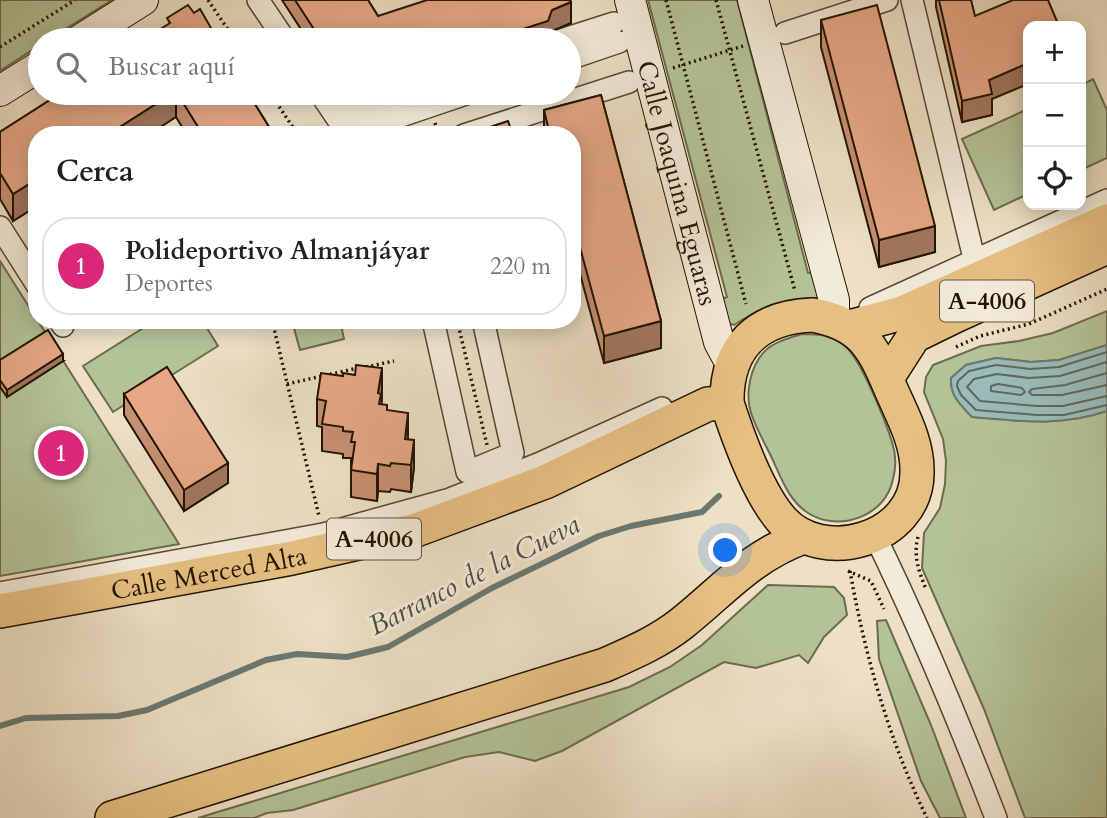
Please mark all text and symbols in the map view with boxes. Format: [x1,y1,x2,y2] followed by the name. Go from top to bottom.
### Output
[1023,21,1086,210] map controls
[1023,21,1086,84] button: +
[28,28,581,105] search box
[52,48,90,86] icon: search
[108,49,235,84] text: Buscar aquí
[629,57,726,309] street label: Calle Joaquina Eguaras
[1023,84,1086,147] button: −
[1023,147,1086,210] button: locate
[56,151,134,192] text: Cerca
[125,233,429,268] text: Polideportivo Almanjáyar
[75,251,87,282] text: 1
[490,251,551,282] text: 220 m
[125,268,213,299] text: Deportes
[940,280,1034,322] road number: A-4006
[38,427,84,479] pin: 1
[362,505,586,645] water label: Barranco de la Cueva
[327,518,421,560] road number: A-4006
[708,533,742,567] your location
[108,538,310,608] street label: Calle Merced Alta

